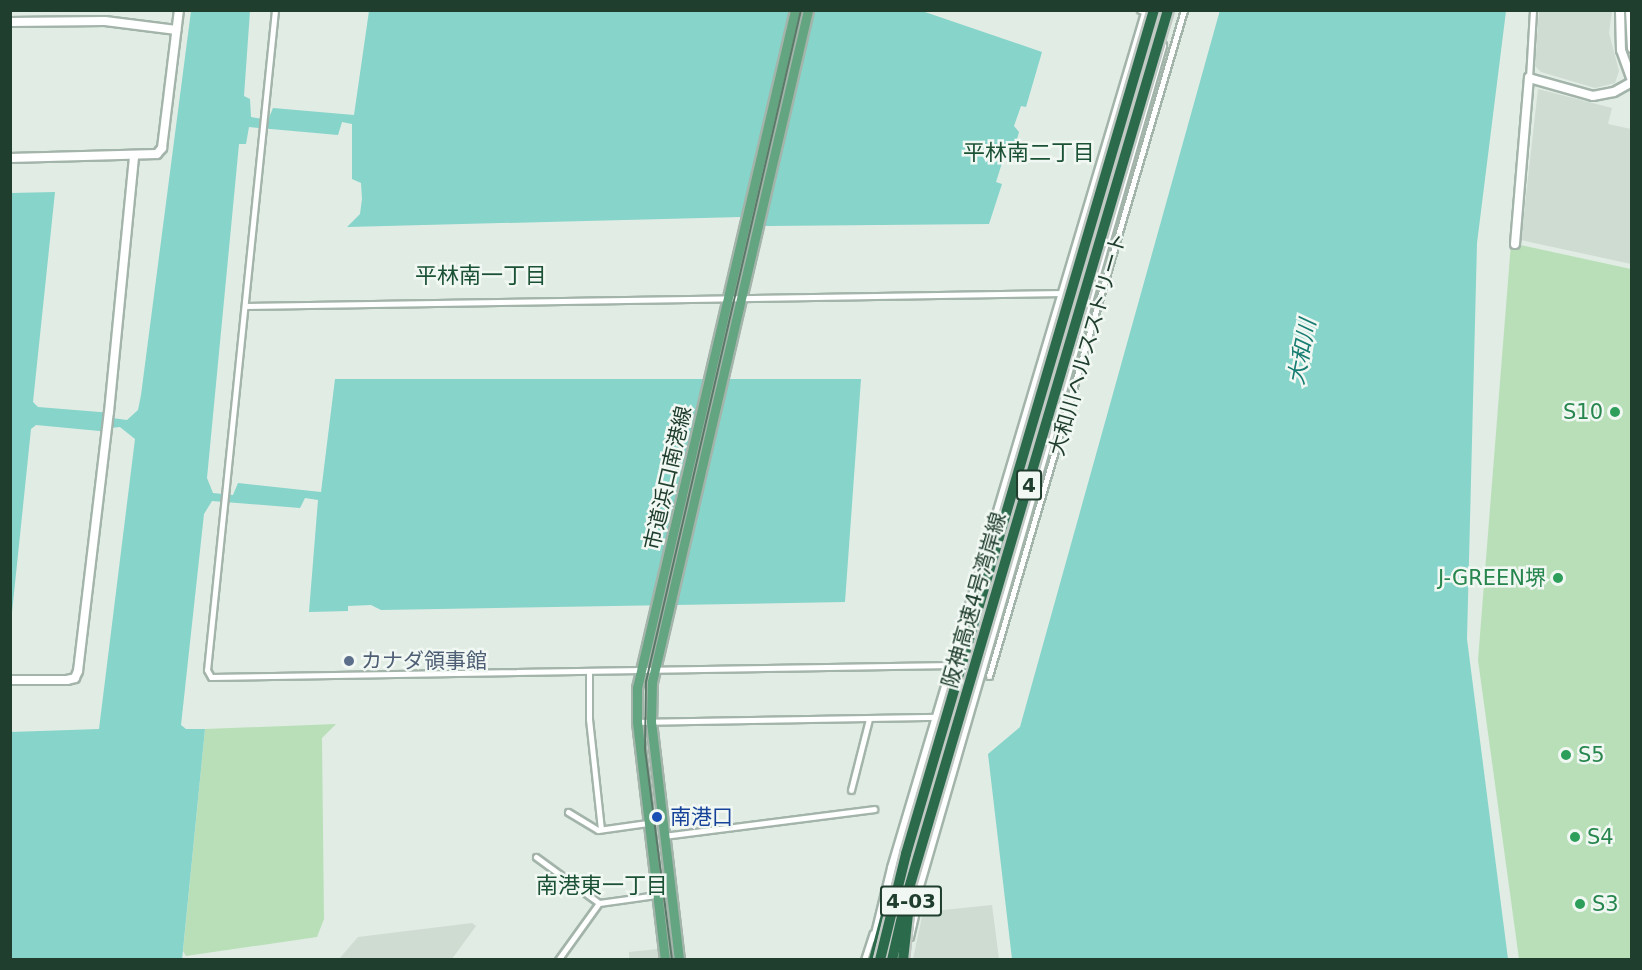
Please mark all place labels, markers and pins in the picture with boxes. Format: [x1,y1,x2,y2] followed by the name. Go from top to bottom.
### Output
[1563,399,1603,425] place label: S10
[1608,405,1622,419] marker: S10
[1438,565,1546,591] place label: J-GREEN堺
[1551,571,1565,585] marker: J-GREEN堺
[361,648,487,674] place label: カナダ領事館
[342,654,356,668] marker: カナダ領事館
[1578,742,1605,768] place label: S5
[1559,748,1573,762] marker: S5
[670,804,733,830] place label: 南港口
[648,808,666,826] marker: 南港口
[1587,824,1614,850] place label: S4
[1568,830,1582,844] marker: S4
[1592,891,1619,917] place label: S3
[1573,897,1587,911] marker: S3

